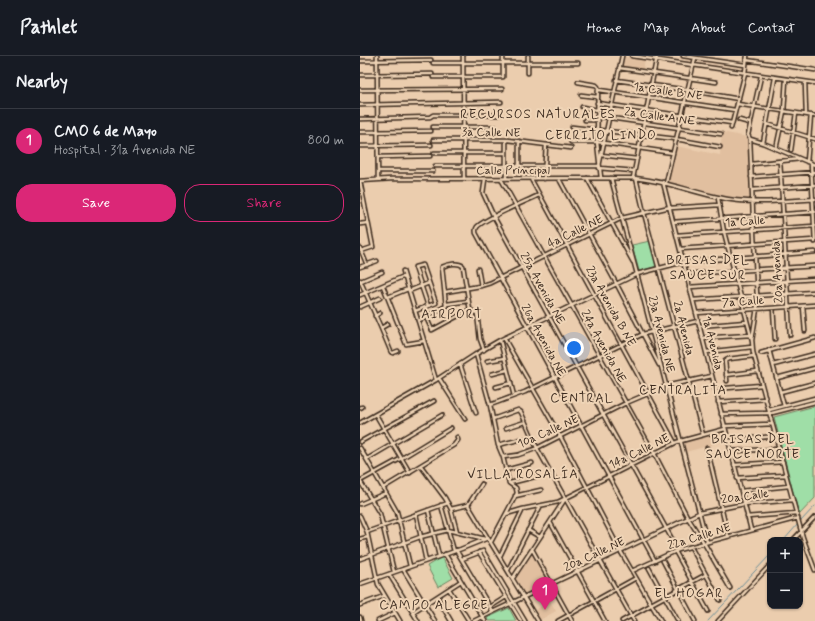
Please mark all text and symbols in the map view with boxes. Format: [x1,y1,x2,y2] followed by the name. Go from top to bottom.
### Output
[20,15,77,40] text: Pathlet
[587,19,621,37] text: Home
[643,19,669,37] text: Map
[691,19,726,37] text: About
[748,19,795,37] text: Contact
[16,71,68,93] text: Nearby
[632,79,703,105] street label: 1a Calle B NE
[623,104,697,130] street label: 2a Calle A NE
[460,106,616,123] district label: RECURSOS NATURALES
[54,122,157,142] text: CMO 6 de Mayo
[462,124,520,142] street label: 3a Calle NE
[545,127,657,144] district label: CERRITO LINDO
[26,132,32,149] text: 1
[308,132,344,149] text: 800 m
[54,142,195,159] text: Hospital · 31a Avenida NE
[476,163,550,179] street label: Calle Principal
[16,184,176,222] button: Save
[184,184,344,222] button: Share
[545,212,606,252] street label: 4a Calle NE
[724,213,766,231] street label: 1a Calle
[768,240,788,303] street label: 20a Avenida
[516,250,569,327] street label: 25a Avenida NE
[666,252,750,284] district label: BRISAS DEL SAUCE SUR
[581,263,639,350] street label: 23a Avenida B NE
[722,293,765,311] street label: 7a Calle
[644,294,678,374] street label: 23a Avenida NE
[669,299,698,357] street label: 2a Avenida
[517,302,570,380] street label: 26a Avenida NE
[421,306,483,323] district label: AIRPORT
[577,307,630,386] street label: 24a Avenida NE
[698,315,726,372] street label: 1a Avenida
[564,338,584,358] your location
[639,382,727,399] district label: CENTRALITA
[550,390,614,407] district label: CENTRAL
[515,411,581,452] street label: 10a Calle NE
[606,430,672,473] street label: 14a Calle NE
[706,431,800,463] district label: BRISAS DEL SAUCE NORTE
[467,465,579,483] district label: VILLA ROSALÍA
[720,486,770,508] street label: 20a Calle
[666,520,733,554] street label: 22a Calle NE
[561,534,628,576] street label: 20a Calle NE
[767,537,803,609] map controls
[767,537,803,573] button: +
[767,573,803,609] button: −
[532,577,558,610] pin: 1
[654,585,724,602] district label: EL HOGAR
[379,597,489,614] district label: CAMPO ALEGRE

